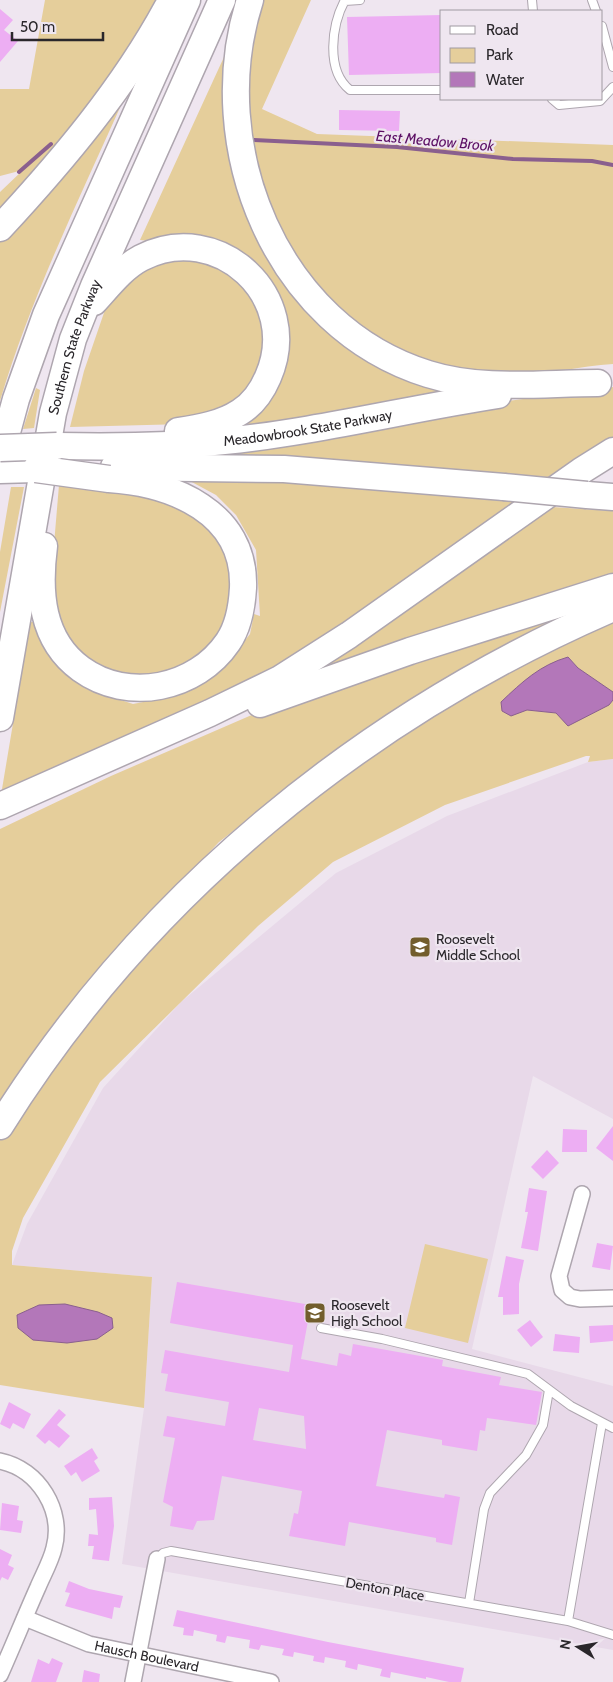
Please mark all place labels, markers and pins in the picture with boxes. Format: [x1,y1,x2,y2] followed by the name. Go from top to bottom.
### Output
[436,930,521,964] place label: Roosevelt Middle School
[408,935,432,959] school or university icon: Roosevelt Middle School
[331,1296,403,1330] place label: Roosevelt High School
[303,1301,327,1325] school or university icon: Roosevelt High School

